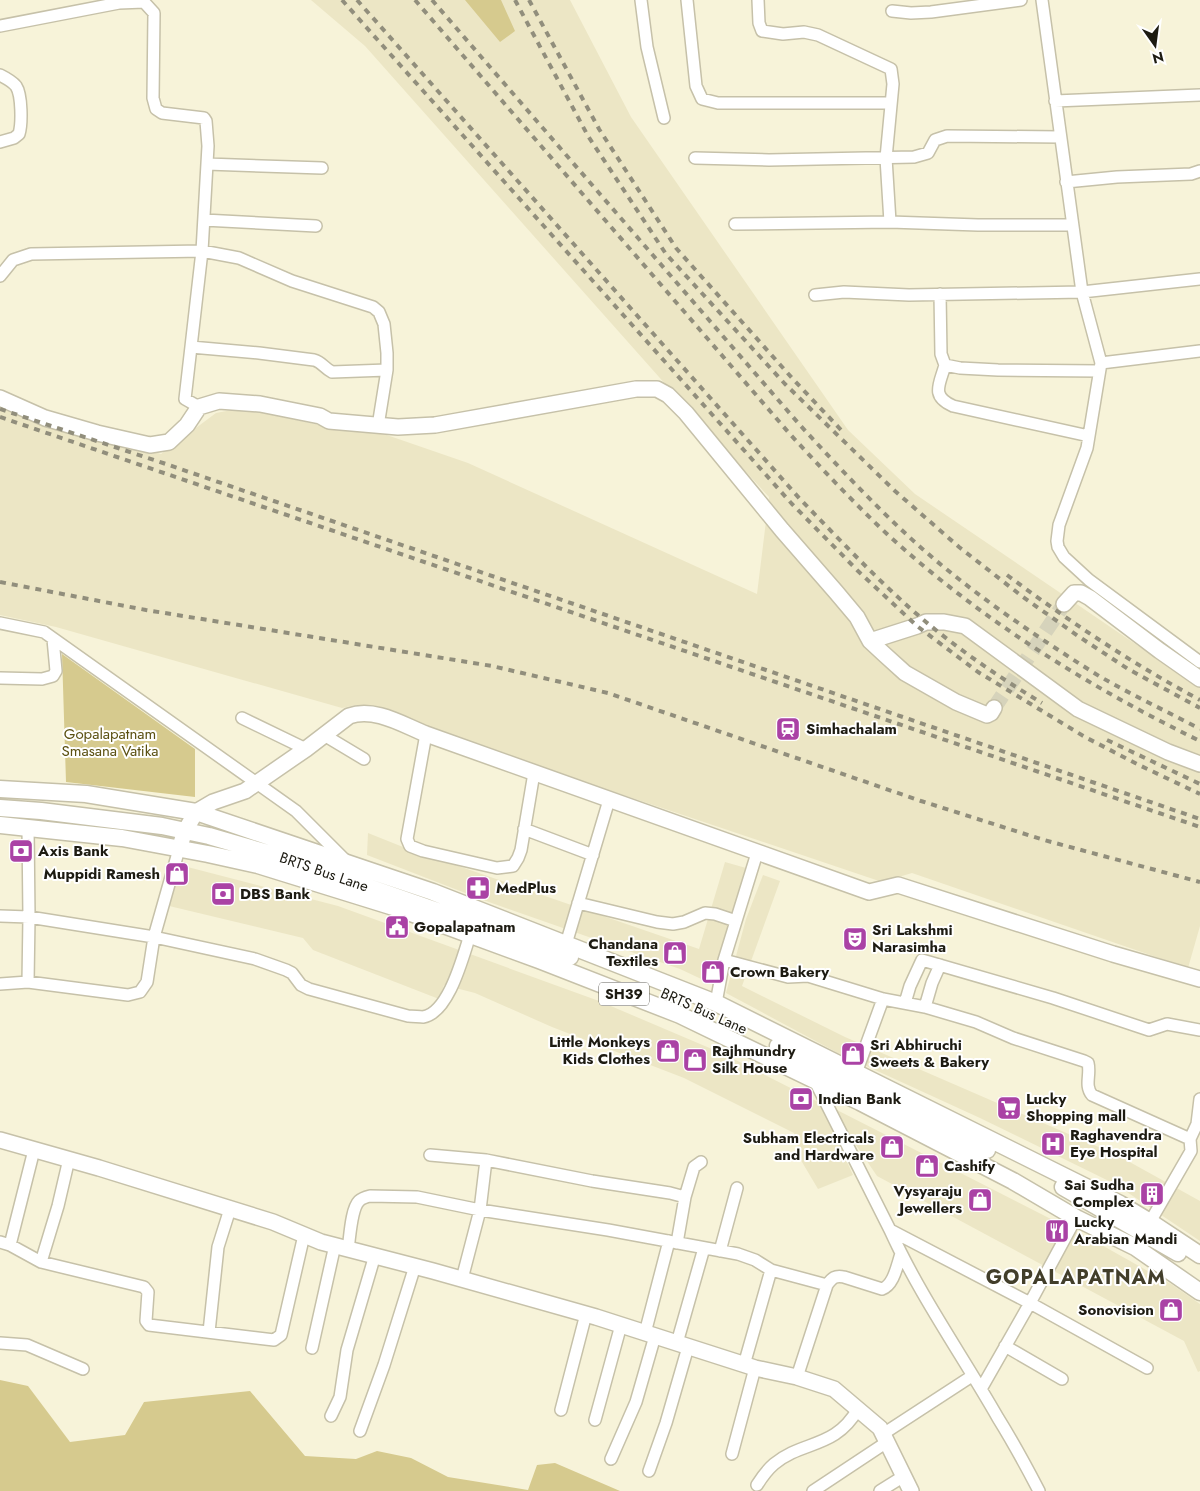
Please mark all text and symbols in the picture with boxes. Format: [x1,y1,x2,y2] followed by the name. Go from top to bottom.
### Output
[1130,20,1180,70] north arrow
[1150,47,1166,69] text: N
[775,716,801,742] station icon: Simhachalam
[806,718,897,740] place label: Simhachalam
[62,723,158,762] park label: Gopalapatnam Smasana Vatika
[8,838,34,864] bank icon: Axis Bank
[37,840,109,862] place label: Axis Bank
[277,846,372,898] street label: BRTS Bus Lane
[164,861,190,887] shop icon: Muppidi Ramesh
[43,863,160,885] place label: Muppidi Ramesh
[465,875,491,901] pharmacy icon: MedPlus
[496,877,556,899] place label: MedPlus
[210,881,236,907] bank icon: DBS Bank
[240,883,311,905] place label: DBS Bank
[384,914,410,940] public building icon: Gopalapatnam
[414,916,516,938] place label: Gopalapatnam
[872,919,953,958] place label: Sri Lakshmi Narasimha
[842,926,868,952] theatre icon: Sri Lakshmi Narasimha
[588,933,658,972] place label: Chandana Textiles
[662,940,688,966] shop icon: Chandana Textiles
[700,959,726,985] shop icon: Crown Bakery
[730,961,829,983] place label: Crown Bakery
[599,982,649,1006] road number: SH39
[657,982,751,1040] street label: BRTS Bus Lane
[549,1031,650,1070] place label: Little Monkeys Kids Clothes
[870,1034,989,1073] place label: Sri Abhiruchi Sweets & Bakery
[655,1038,681,1064] shop icon: Little Monkeys Kids Clothes
[712,1040,796,1079] place label: Rajhmundry Silk House
[840,1041,866,1067] shop icon: Sri Abhiruchi Sweets & Bakery
[682,1047,708,1073] shop icon: Rajhmundry Silk House
[788,1086,814,1112] bank icon: Indian Bank
[818,1088,902,1110] place label: Indian Bank
[1026,1088,1126,1127] place label: Lucky Shopping mall
[996,1095,1022,1121] supermarket icon: Lucky Shopping mall
[1070,1124,1162,1163] place label: Raghavendra Eye Hospital
[743,1127,874,1166] place label: Subham Electricals and Hardware
[1040,1131,1066,1157] hospital icon: Raghavendra Eye Hospital
[879,1134,905,1160] shop icon: Subham Electricals and Hardware
[914,1153,940,1179] shop icon: Cashify
[944,1155,995,1177] place label: Cashify
[1064,1174,1134,1213] place label: Sai Sudha Complex
[893,1180,962,1219] place label: Vysyaraju Jewellers
[1139,1181,1165,1207] building icon: Sai Sudha Complex
[967,1187,993,1213] shop icon: Vysyaraju Jewellers
[1073,1211,1177,1250] place label: Lucky Arabian Mandi
[1044,1218,1070,1244] restaurant icon: Lucky Arabian Mandi
[986,1263,1166,1292] district label: GOPALAPATNAM
[1158,1297,1184,1323] shop icon: Sonovision
[1078,1299,1154,1321] place label: Sonovision

